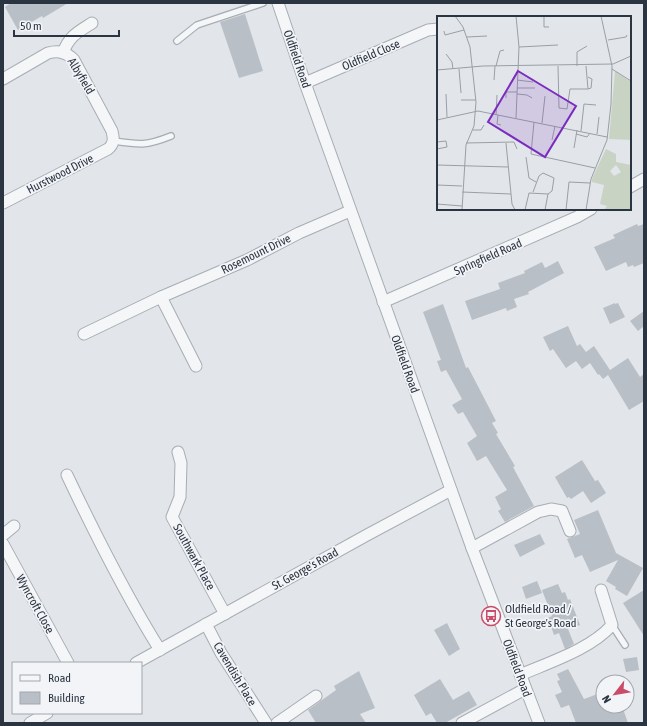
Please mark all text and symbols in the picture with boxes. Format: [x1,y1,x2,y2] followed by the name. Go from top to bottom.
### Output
[14,12,119,38] scale bar
[437,16,631,210] inset map
[20,19,42,33] text: 50 m
[281,28,313,90] street label: Oldfield Road
[340,37,402,73] street label: Oldfield Close
[65,55,97,97] street label: Albyfield
[24,151,96,197] street label: Hurstwood Drive
[219,231,293,277] street label: Rosemount Drive
[452,236,524,278] street label: Springfield Road
[388,333,422,395] street label: Oldfield Road
[170,522,218,592] street label: Southwark Place
[269,545,341,593] street label: St. George's Road
[13,572,57,636] street label: Wyncroft Close
[505,602,576,630] place label: Oldfield Road / St George's Road
[480,605,502,627] bus stop icon: Oldfield Road / St George's Road
[500,637,534,699] street label: Oldfield Road
[211,640,259,708] street label: Cavendish Place
[12,662,142,714] legend
[48,671,71,685] text: Road
[595,674,635,714] north arrow
[48,691,86,705] text: Building
[600,693,613,705] text: N

